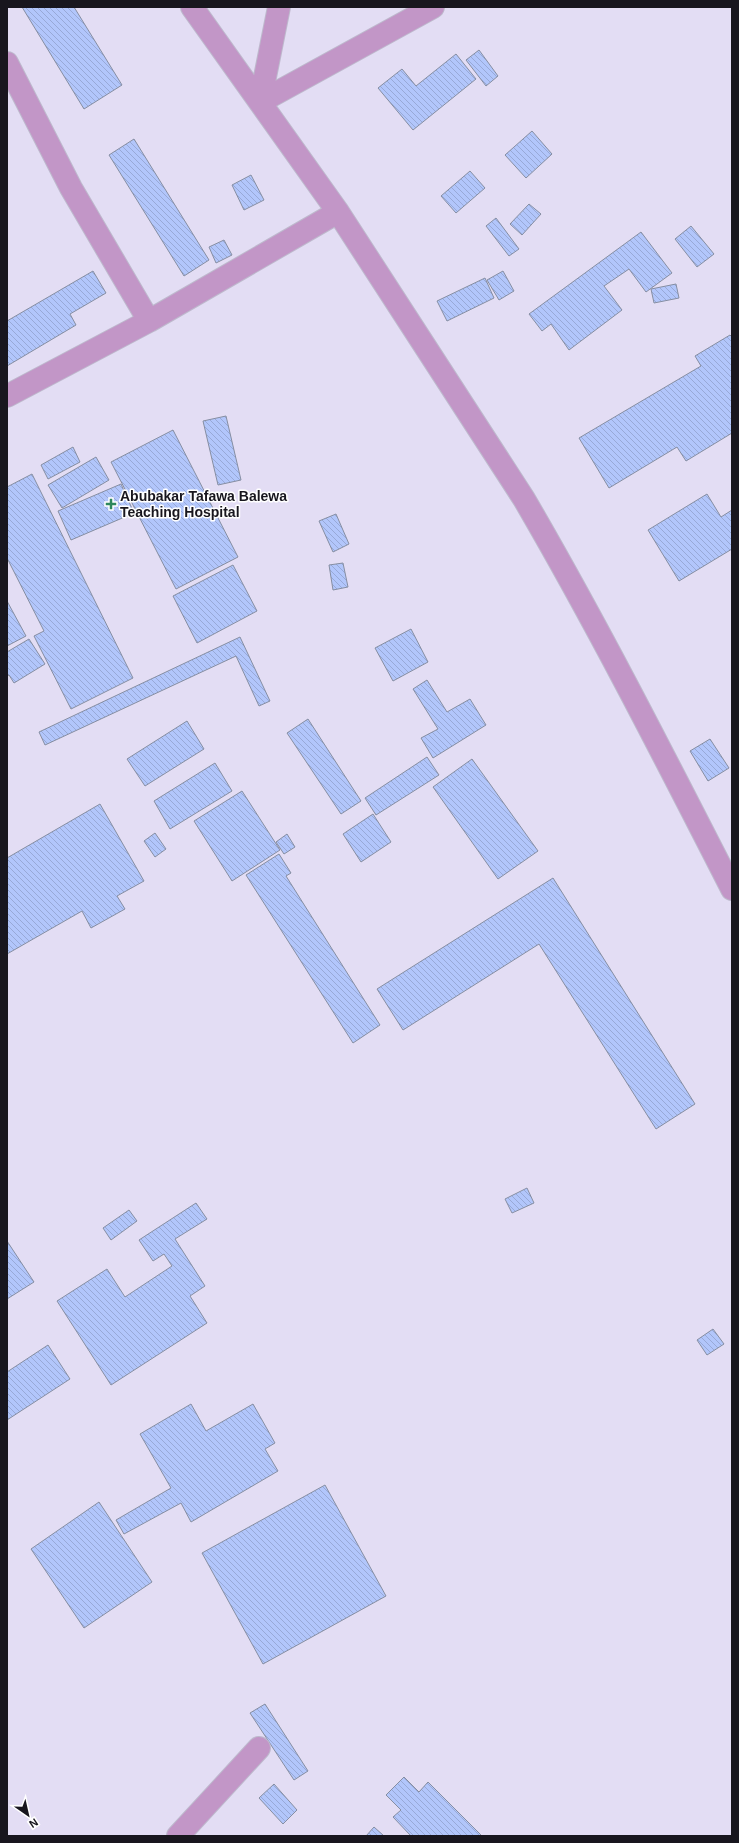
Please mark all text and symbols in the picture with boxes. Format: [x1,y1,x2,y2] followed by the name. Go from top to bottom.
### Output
[120,488,287,520] place label: Abubakar Tafawa Balewa Teaching Hospital
[105,498,117,510] marker: Abubakar Tafawa Balewa Teaching Hospital
[8,1795,48,1835] north arrow
[27,1816,40,1831] text: N

